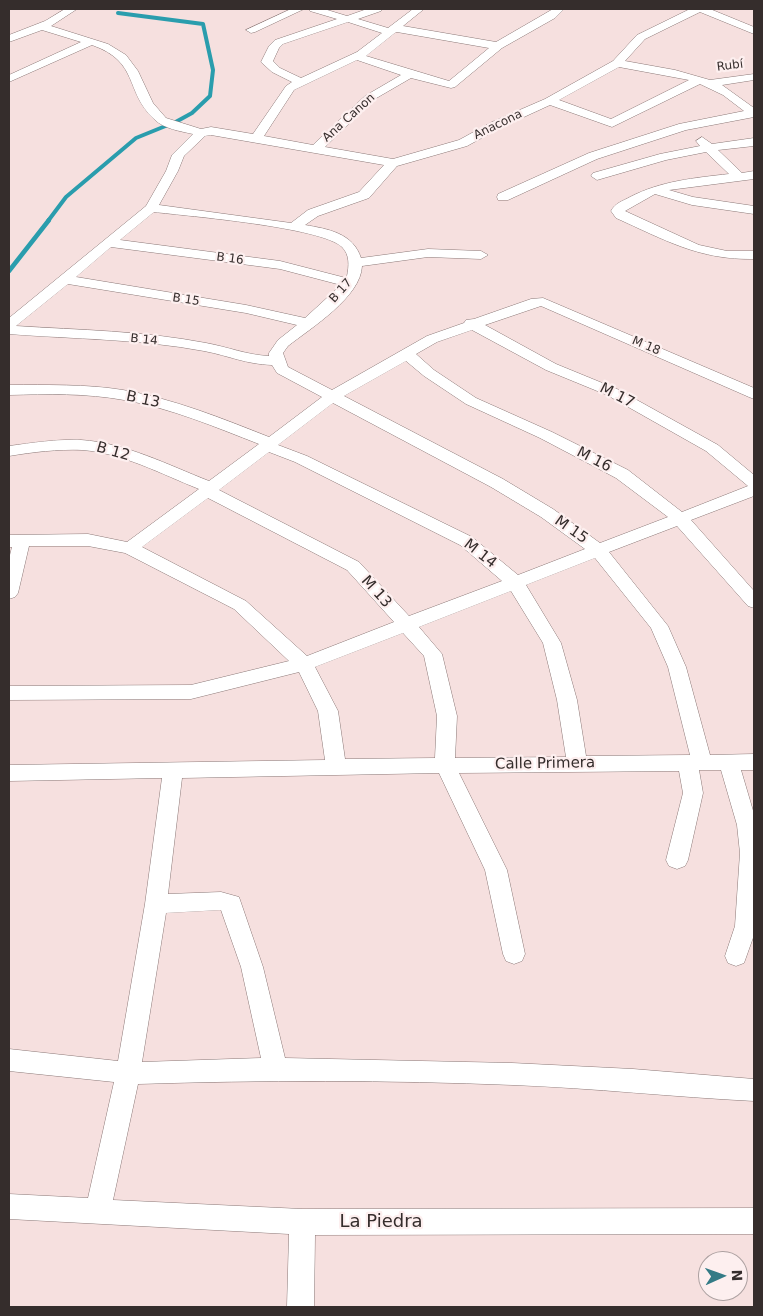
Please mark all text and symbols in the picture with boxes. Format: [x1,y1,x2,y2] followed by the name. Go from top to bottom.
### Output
[716,57,744,75] street label: Rubí
[320,91,378,145] street label: Ana Canon
[471,107,525,143] street label: Anacona
[215,250,245,268] street label: B 16
[327,276,355,306] street label: B 17
[171,291,201,309] street label: B 15
[130,331,158,349] street label: B 14
[630,334,662,358] street label: M 18
[597,380,637,412] street label: M 17
[124,388,162,412] street label: B 13
[94,439,132,465] street label: B 12
[574,444,614,476] street label: M 16
[551,512,591,548] street label: M 15
[460,536,500,572] street label: M 14
[357,572,395,612] street label: M 13
[495,754,595,774] street label: Calle Primera
[339,1211,423,1233] street label: La Piedra
[698,1251,748,1301] north arrow
[729,1269,745,1282] text: N

